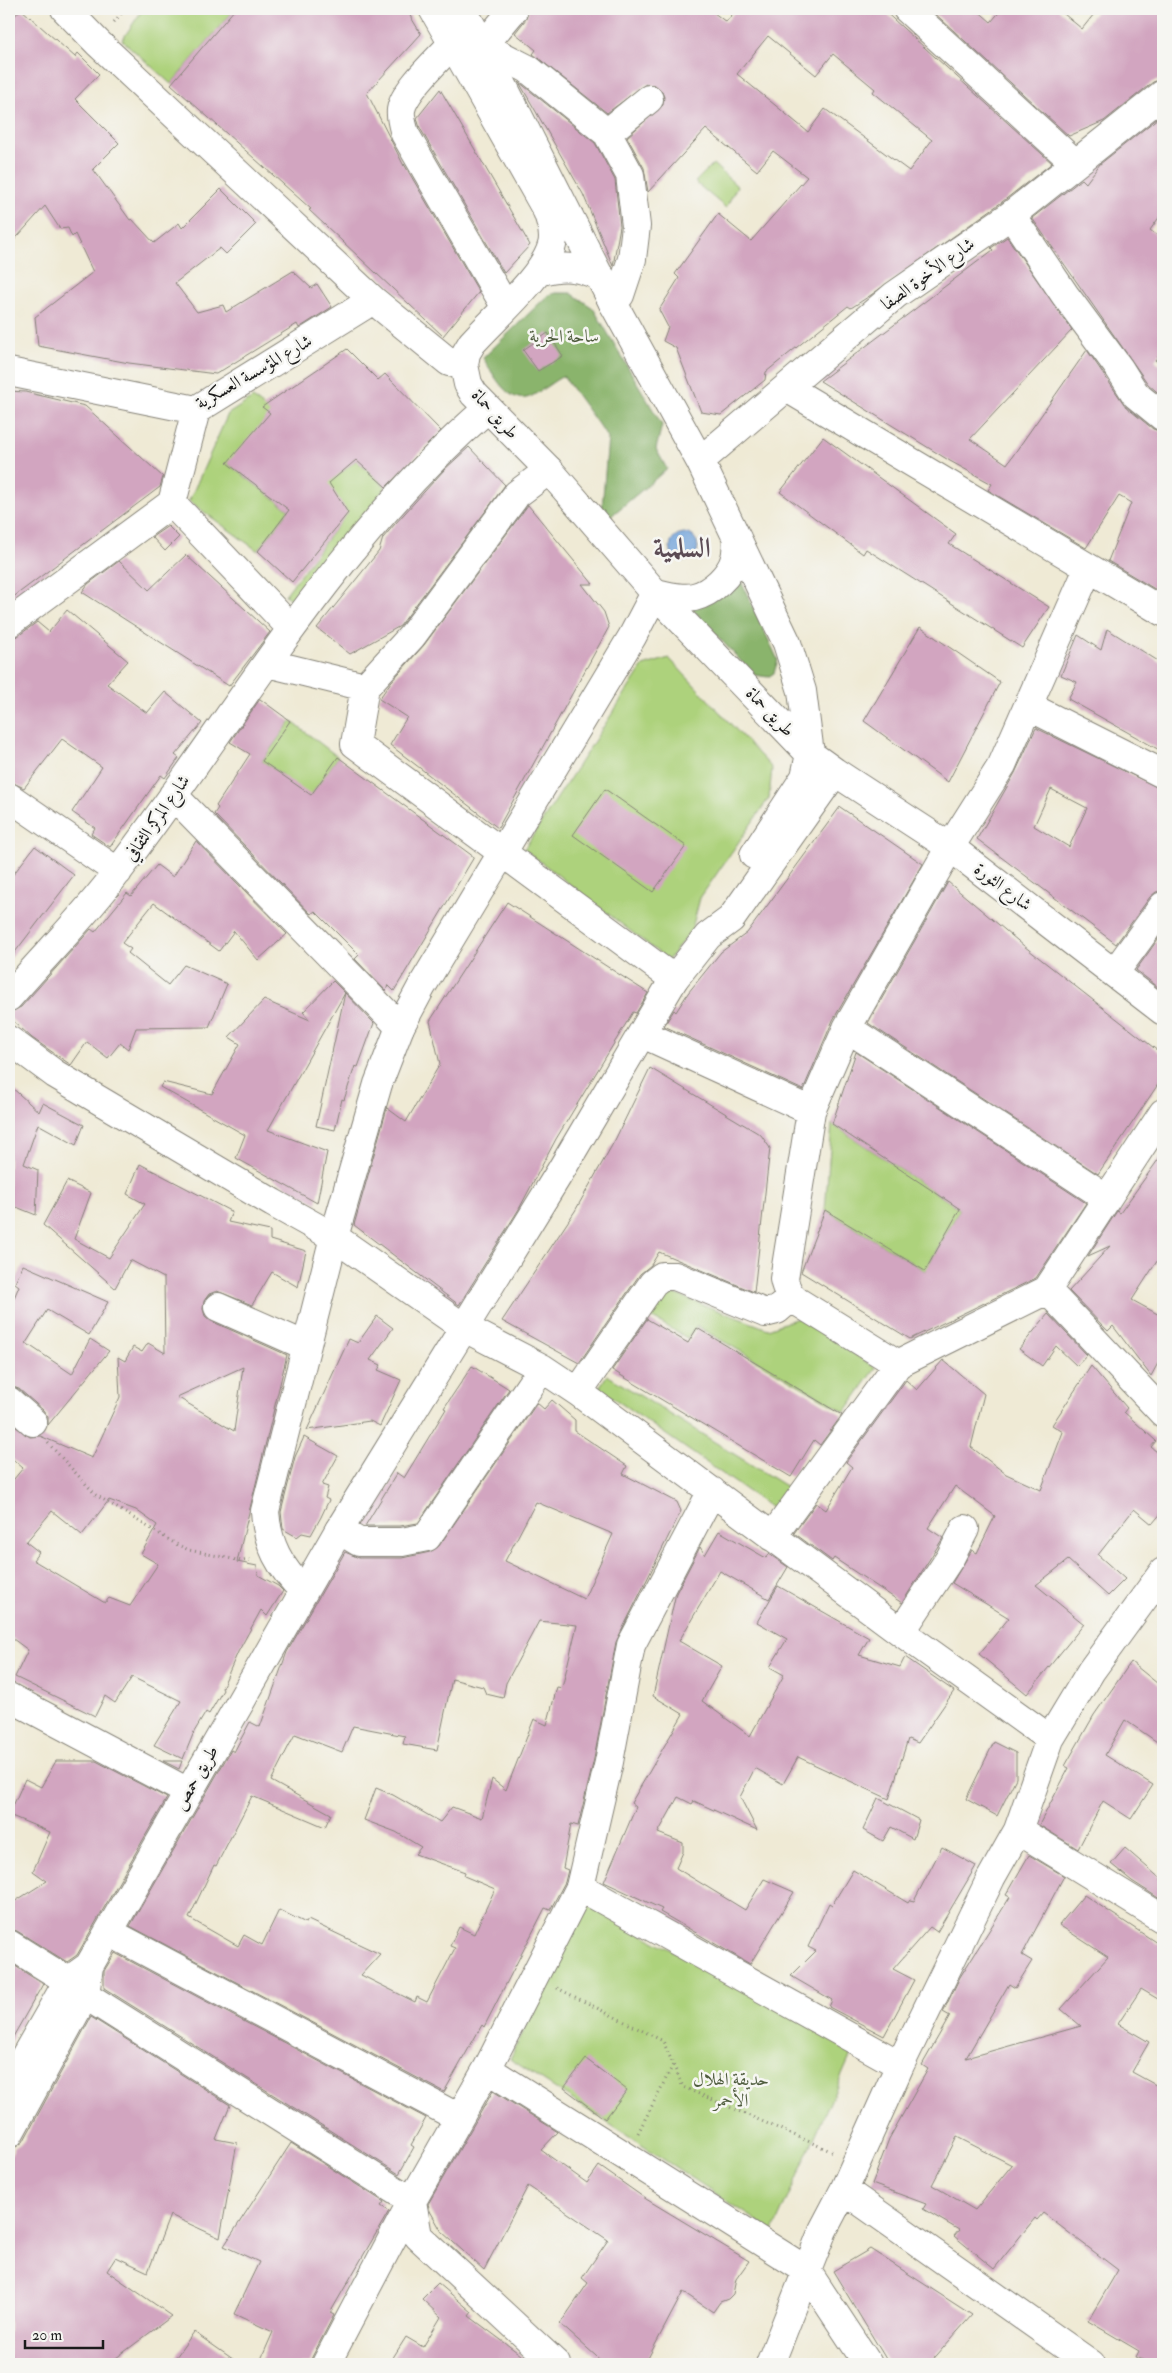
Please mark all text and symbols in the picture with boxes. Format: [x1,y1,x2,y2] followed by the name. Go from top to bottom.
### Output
[876,231,981,318] street label: شارع الأخوة الصفا
[529,325,599,348] park label: ساحة الحرية
[192,329,318,417] street label: شارع المؤسسة العسكرية
[466,384,524,444] street label: طريق حماة
[653,531,711,566] district label: السلمية
[741,682,799,742] street label: طريق حماة
[119,770,198,867] street label: شارع المركز الثقافي
[968,858,1036,919] street label: شارع الثورة
[168,1741,224,1815] street label: طريق حمص
[693,2068,769,2112] park label: حديقة الهلال الأحمر
[25,2318,102,2350] scale bar
[32,2326,62,2345] text: 20 m

